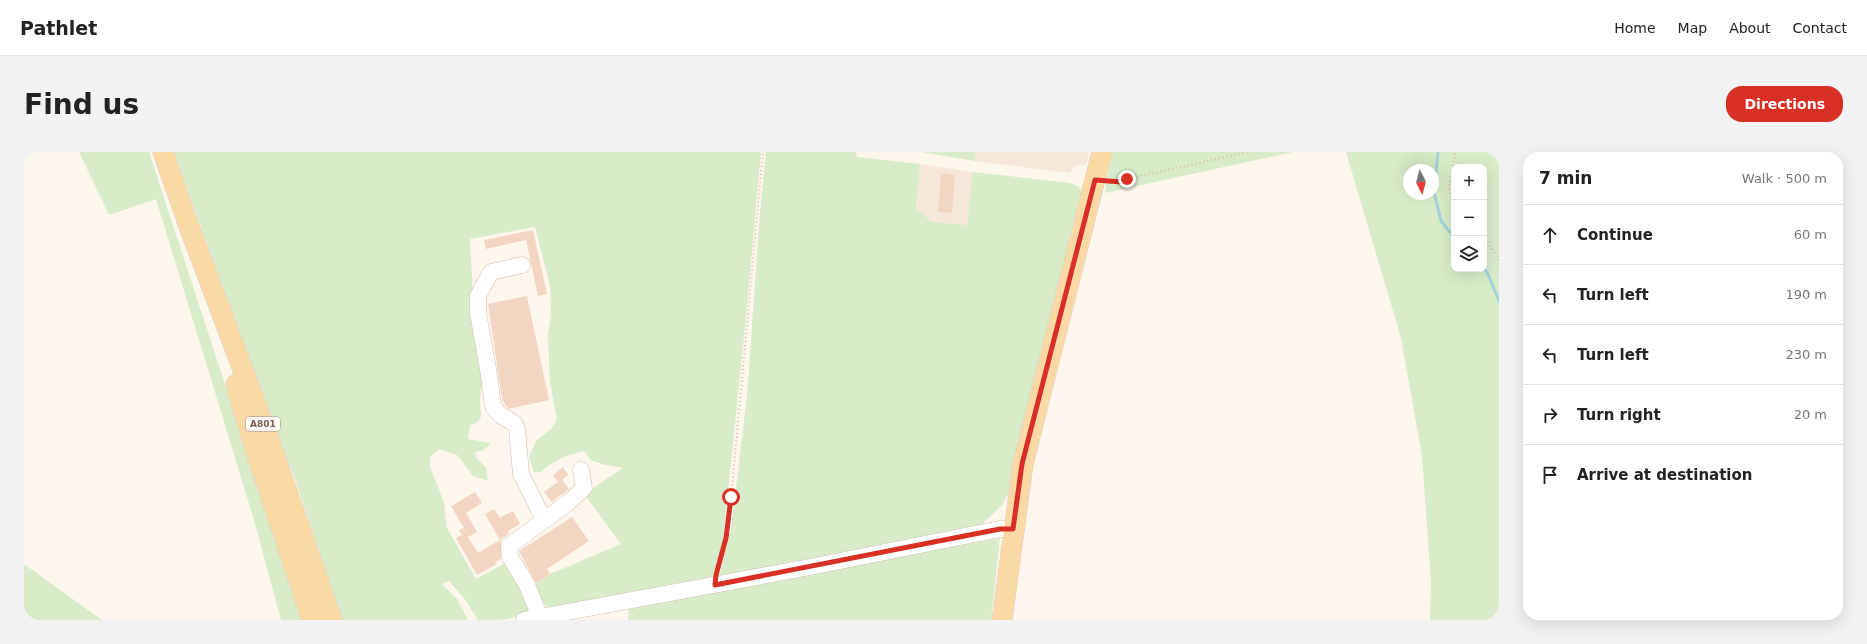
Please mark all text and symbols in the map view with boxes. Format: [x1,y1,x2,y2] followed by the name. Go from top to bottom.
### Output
[20,17,97,39] text: Pathlet
[1614,20,1656,36] text: Home
[1678,20,1707,36] text: Map
[1729,20,1771,36] text: About
[1793,20,1847,36] text: Contact
[1726,86,1843,122] button: Directions
[24,88,139,121] text: Find us
[1403,164,1439,200] north arrow
[1451,164,1487,272] map controls
[1451,164,1487,200] button: +
[1539,168,1592,188] text: 7 min
[1118,170,1136,188] route end
[1742,171,1827,186] text: Walk · 500 m
[1451,200,1487,236] button: −
[1539,224,1561,246] icon: ahead
[1577,226,1653,244] text: Continue
[1794,227,1827,242] text: 60 m
[1451,236,1487,272] button: layers
[1539,284,1561,306] icon: left
[1577,286,1649,304] text: Turn left
[1785,287,1827,302] text: 190 m
[1539,344,1561,366] icon: left
[1577,346,1649,364] text: Turn left
[1785,347,1827,362] text: 230 m
[1539,404,1561,426] icon: right
[1577,406,1661,424] text: Turn right
[1794,407,1827,422] text: 20 m
[246,417,280,431] road number: A801
[1539,464,1561,486] icon: arrive
[1577,466,1752,484] text: Arrive at destination
[722,488,740,506] route start

